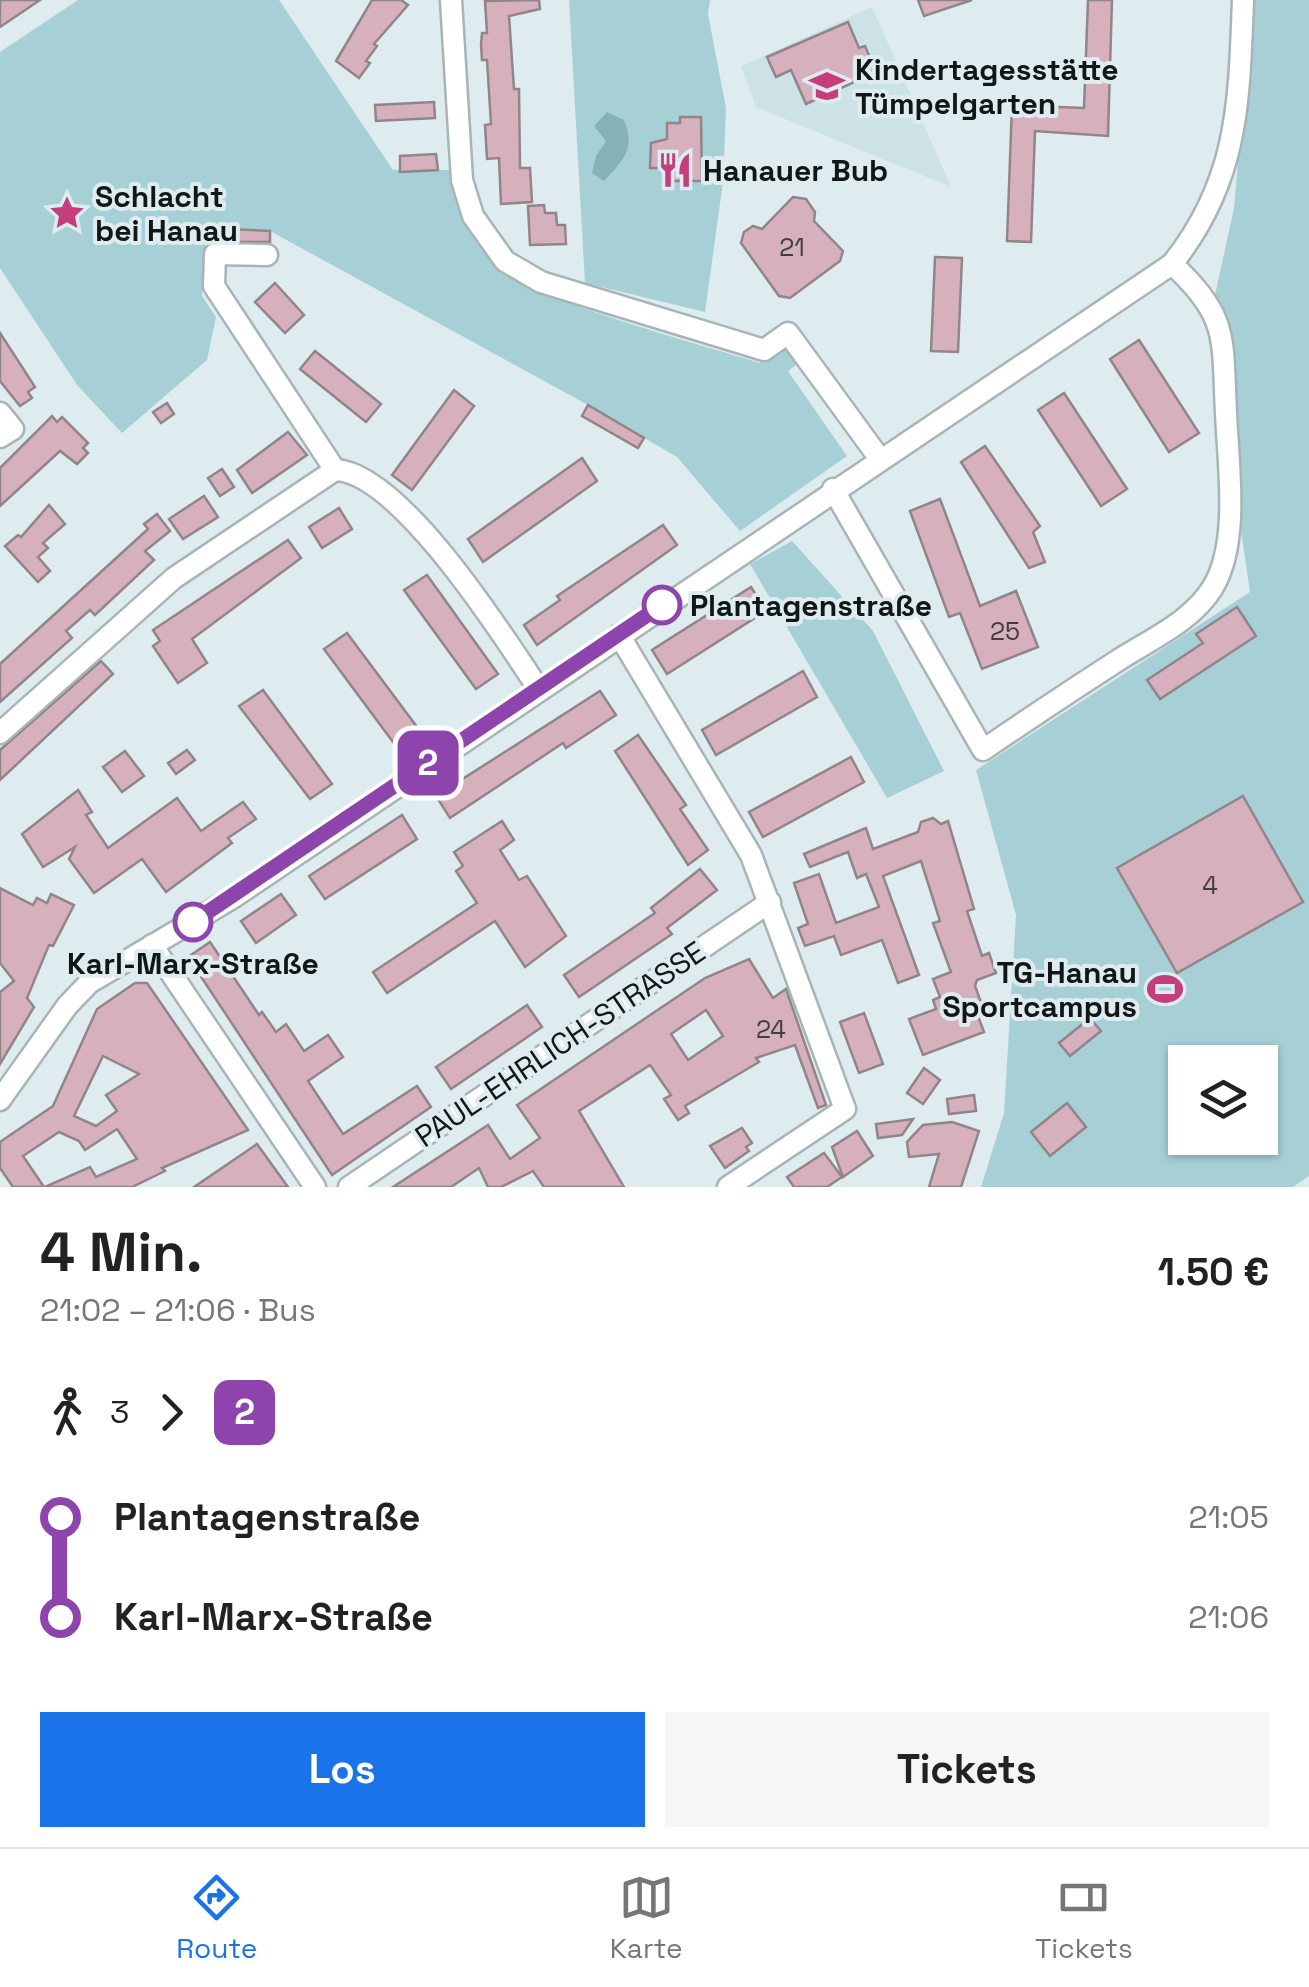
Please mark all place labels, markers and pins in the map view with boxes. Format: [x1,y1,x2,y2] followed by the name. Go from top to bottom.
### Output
[855,50,1119,123] place label: Kindertagesstätte Tümpelgarten
[808,67,846,105] school or university icon: Kindertagesstätte Tümpelgarten
[656,151,694,189] restaurant icon: Hanauer Bub
[703,151,888,190] place label: Hanauer Bub
[95,177,238,250] place label: Schlacht bei Hanau
[48,194,86,232] place icon: Schlacht bei Hanau
[643,586,681,624] marker: Plantagenstraße
[690,586,932,625] place label: Plantagenstraße
[174,903,212,941] marker: Karl-Marx-Straße
[67,944,319,983] place label: Karl-Marx-Straße
[942,953,1137,1026] place label: TG-Hanau Sportcampus
[1146,970,1184,1008] sports icon: TG-Hanau Sportcampus

